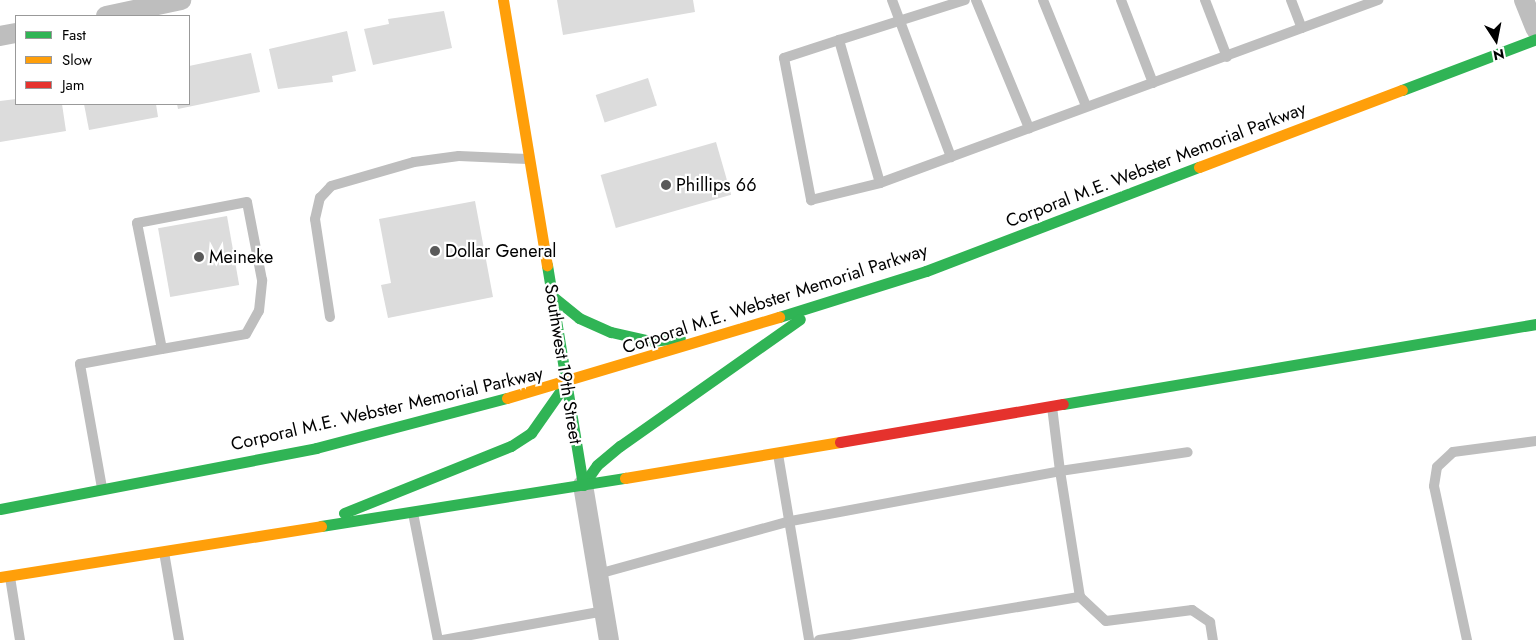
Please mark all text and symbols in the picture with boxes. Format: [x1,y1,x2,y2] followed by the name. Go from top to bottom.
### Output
[15,15,190,105] legend
[1471,15,1521,65] north arrow
[62,24,86,46] text: Fast
[1491,44,1506,66] text: N
[62,49,92,71] text: Slow
[62,74,85,96] text: Jam
[1003,98,1309,232] street label: Corporal M.E. Webster Memorial Parkway
[676,174,757,196] place label: Phillips 66
[660,179,672,191] marker: Phillips 66
[620,239,930,359] street label: Corporal M.E. Webster Memorial Parkway
[445,240,556,262] place label: Dollar General
[429,245,441,257] marker: Dollar General
[209,246,273,268] place label: Meineke
[193,251,205,263] marker: Meineke
[540,282,586,446] street label: Southwest 19th Street
[229,363,545,455] street label: Corporal M.E. Webster Memorial Parkway

